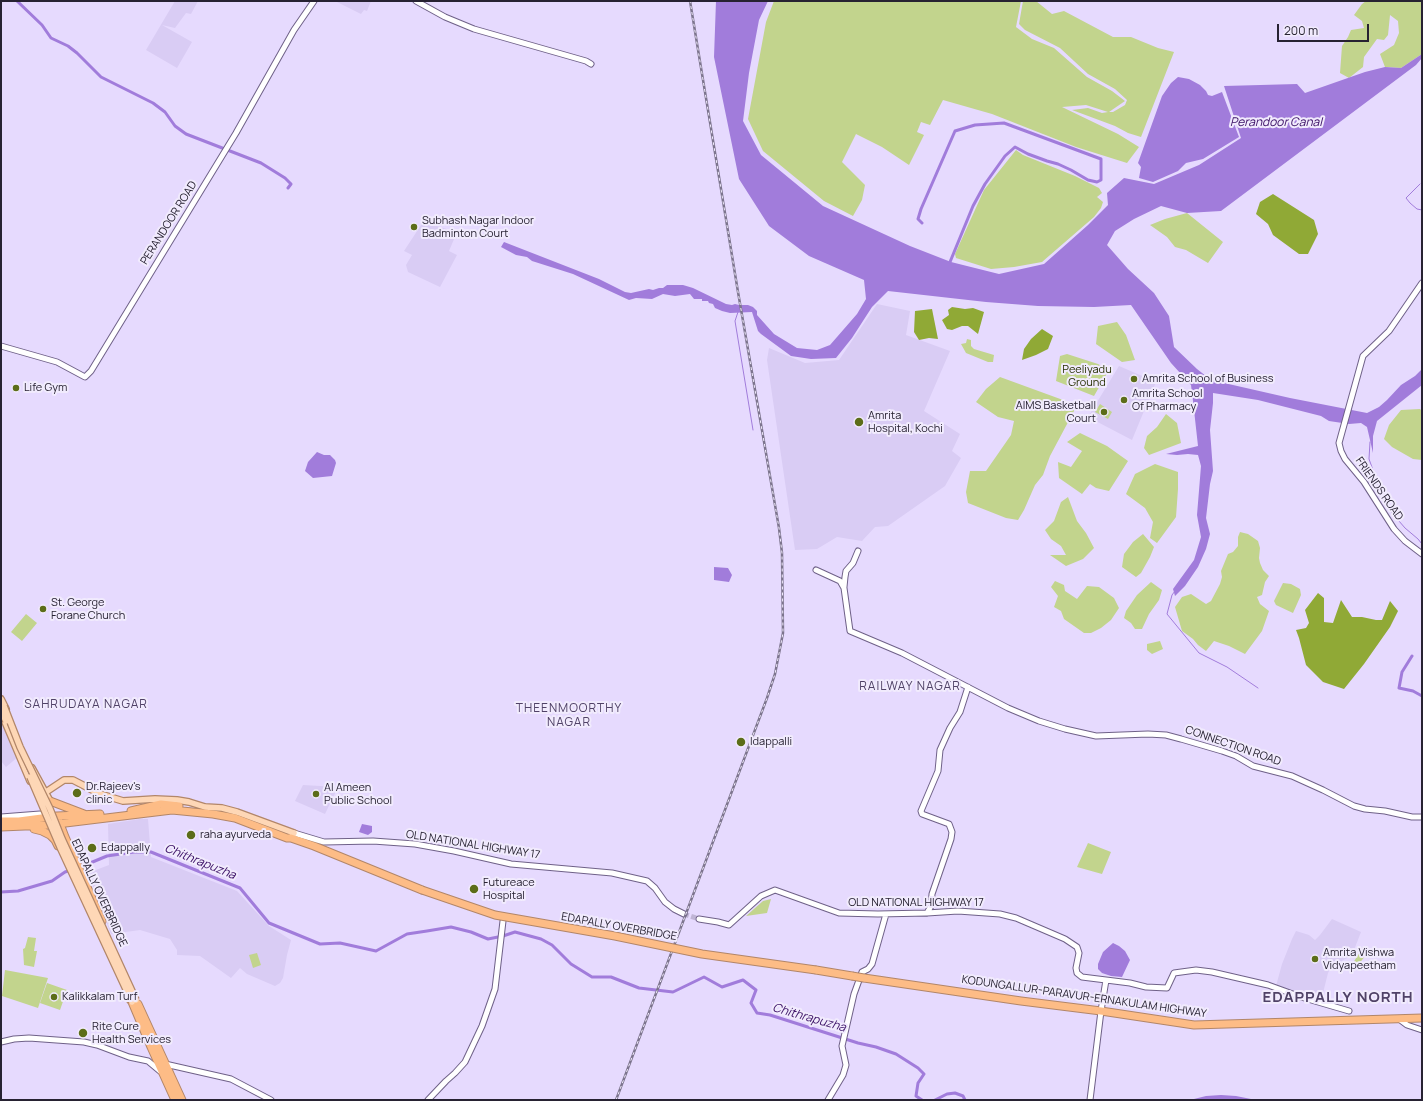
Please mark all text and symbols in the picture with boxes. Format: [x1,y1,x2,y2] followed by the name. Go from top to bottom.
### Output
[1279,16,1371,42] scale bar
[1284,22,1318,39] text: 200 m
[1230,116,1322,130] water label: Perandoor Canal
[138,179,200,267] street label: PERANDOOR ROAD
[422,214,534,240] place label: Subhash Nagar Indoor Badminton Court
[409,222,419,232] marker: Subhash Nagar Indoor Badminton Court
[1062,363,1112,389] park label: Peeliyadu Ground
[1142,372,1273,386] place label: Amrita School of Business
[1129,374,1139,384] marker: Amrita School of Business
[24,381,67,395] place label: Life Gym
[11,383,21,393] marker: Life Gym
[1132,387,1203,413] place label: Amrita School Of Pharmacy
[1119,395,1129,405] marker: Amrita School Of Pharmacy
[1016,399,1096,425] place label: AIMS Basketball Court
[1099,407,1109,417] marker: AIMS Basketball Court
[868,409,943,435] place label: Amrita Hospital, Kochi
[853,416,865,428] marker: Amrita Hospital, Kochi
[1352,455,1406,523] street label: FRIENDS ROAD
[51,596,125,622] place label: St. George Forane Church
[38,604,48,614] marker: St. George Forane Church
[859,680,961,694] district label: RAILWAY NAGAR
[24,698,148,712] district label: SAHRUDAYA NAGAR
[516,702,622,730] district label: THEENMOORTHY NAGAR
[1183,723,1283,769] street label: CONNECTION ROAD
[750,735,792,749] place label: Idappalli
[735,736,747,748] marker: Idappalli
[86,780,141,806] place label: Dr.Rajeev's clinic
[324,781,392,807] place label: Al Ameen Public School
[71,787,83,799] marker: Dr.Rajeev's clinic
[311,789,321,799] marker: Al Ameen Public School
[200,828,271,842] place label: raha ayurveda
[405,828,541,862] street label: OLD NATIONAL HIGHWAY 17
[185,829,197,841] marker: raha ayurveda
[68,837,130,949] street label: EDAPALLY OVERBRIDGE
[101,841,150,855] place label: Edappally
[162,841,238,883] water label: Chithrapuzha
[86,842,98,854] marker: Edappally
[483,876,535,902] place label: Futureace Hospital
[468,883,480,895] marker: Futureace Hospital
[848,896,984,910] street label: OLD NATIONAL HIGHWAY 17
[560,910,678,944] street label: EDAPALLY OVERBRIDGE
[1323,946,1396,972] place label: Amrita Vishwa Vidyapeetham
[1310,954,1320,964] marker: Amrita Vishwa Vidyapeetham
[961,973,1207,1021] street label: KODUNGALLUR-PARAVUR-ERNAKULAM HIGHWAY
[1262,989,1414,1007] district label: EDAPPALLY NORTH
[62,990,137,1004] place label: Kalikkalam Turf
[49,992,59,1002] marker: Kalikkalam Turf
[771,1001,847,1035] water label: Chithrapuzha
[92,1020,171,1046] place label: Rite Cure Health Services
[77,1027,89,1039] marker: Rite Cure Health Services

